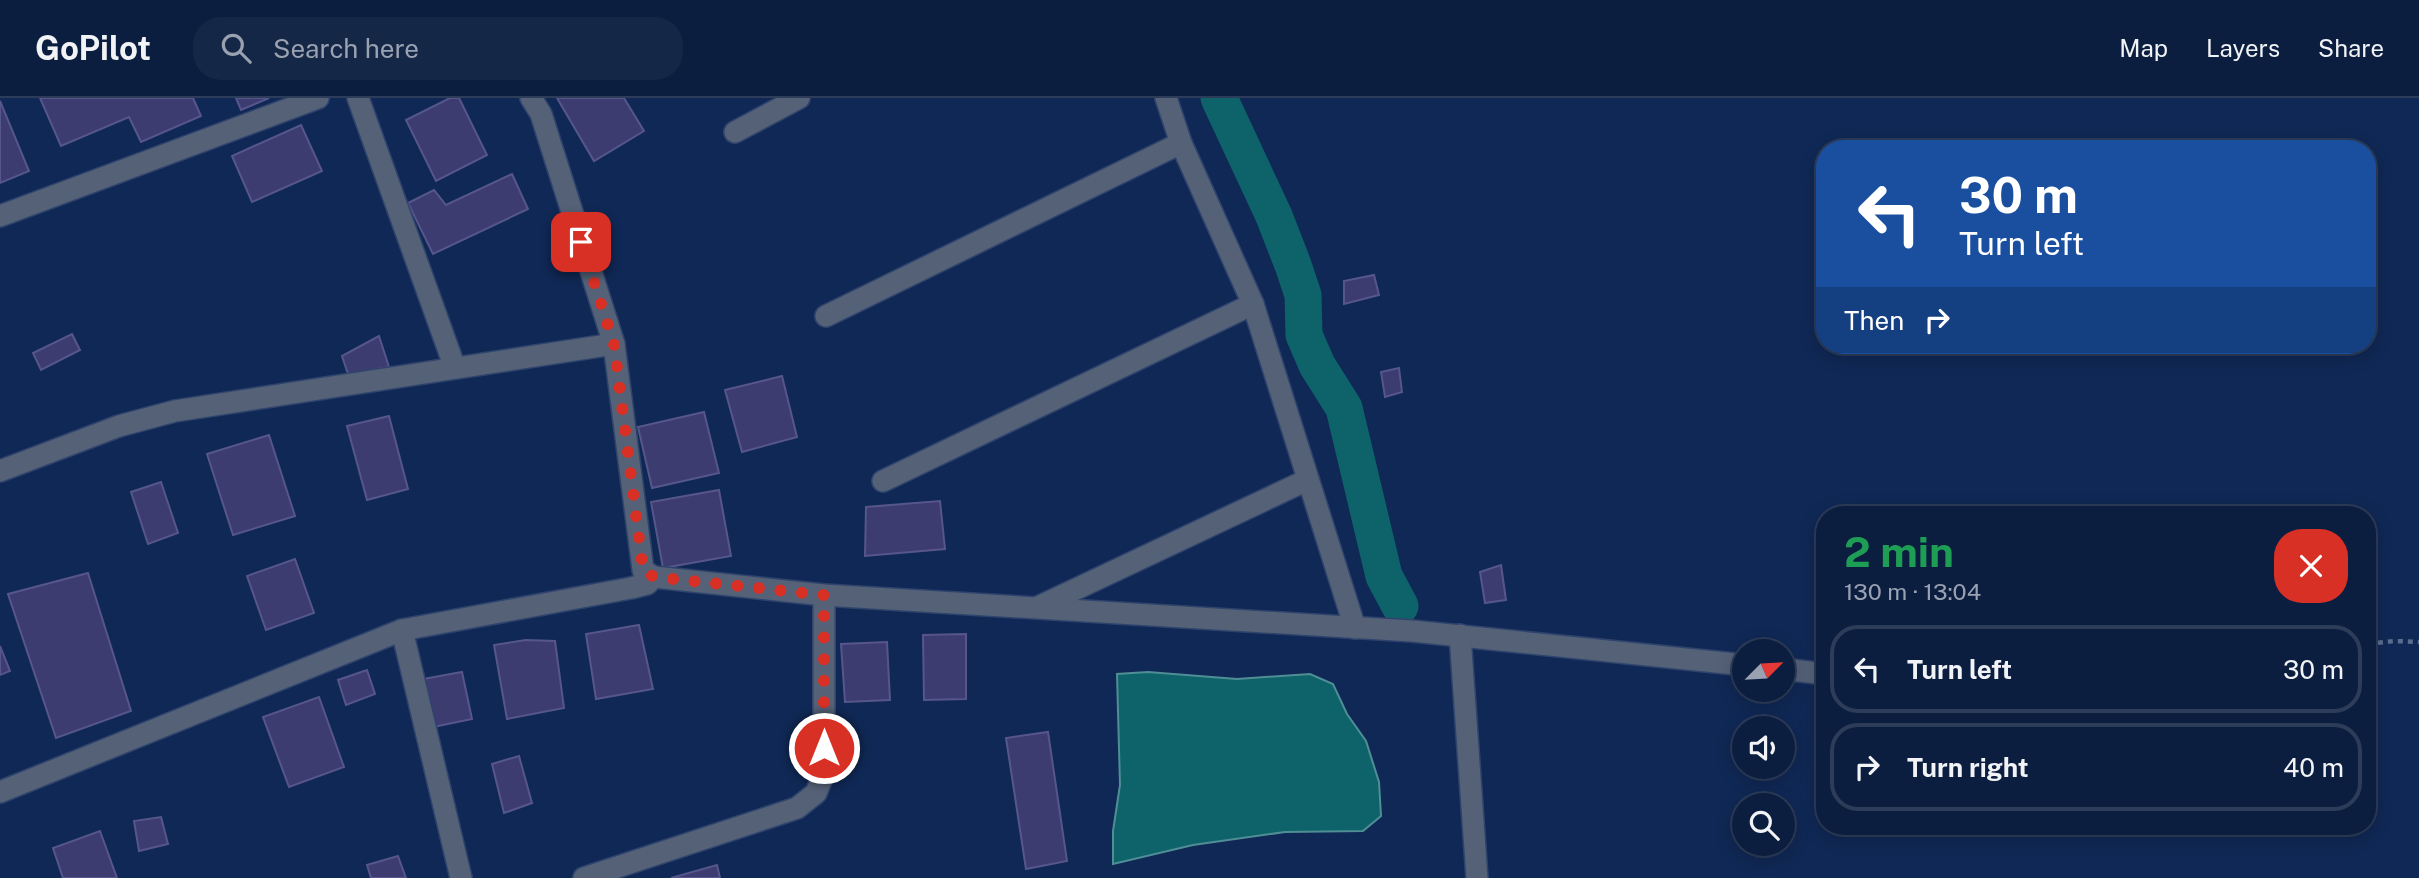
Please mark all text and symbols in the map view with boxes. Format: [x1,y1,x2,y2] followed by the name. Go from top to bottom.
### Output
[193,17,683,80] search box
[35,29,151,67] text: GoPilot
[217,29,255,67] icon: search
[273,33,419,64] text: Search here
[2119,34,2168,62] text: Map
[2206,34,2280,62] text: Layers
[2318,34,2384,62] text: Share
[1959,166,2078,224] text: 30 m
[1844,168,1935,259] icon: left
[551,212,611,272] pin
[562,223,600,261] icon: arrive
[1959,225,2084,262] text: Turn left
[1918,301,1956,339] icon: right
[1844,305,1904,336] text: Then
[1844,527,1954,576] text: 2 min
[2274,529,2348,603] button: close
[1844,578,1981,605] text: 130 m · 13:04
[1732,639,1796,702] north arrow
[1732,639,1795,856] map controls
[1848,650,1886,688] icon: left
[1907,654,2012,685] text: Turn left
[2283,654,2344,685] text: 30 m
[787,711,861,785] position arrow
[1732,716,1795,779] button: sound
[1848,748,1886,786] icon: right
[1907,752,2029,783] text: Turn right
[2283,752,2344,783] text: 40 m
[1732,793,1795,856] button: search

